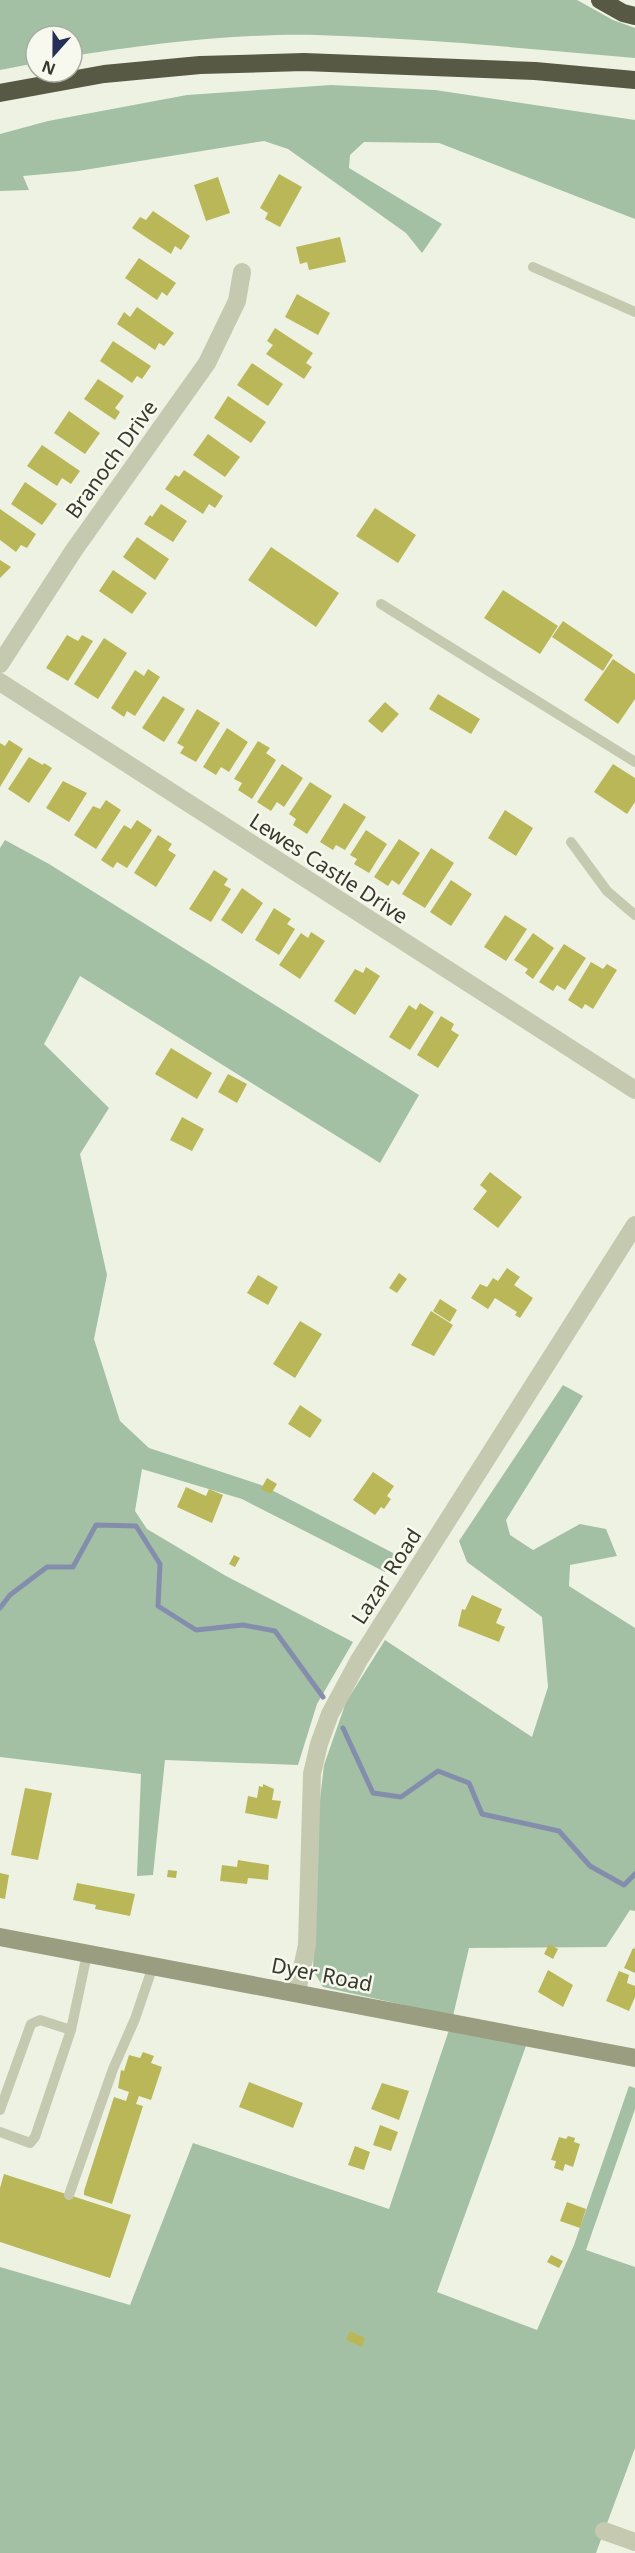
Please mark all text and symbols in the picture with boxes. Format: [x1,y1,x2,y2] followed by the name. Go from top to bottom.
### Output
[24,24,84,84] north arrow
[39,55,59,81] text: N
[59,394,163,524] street label: Branoch Drive
[244,806,414,930] street label: Lewes Castle Drive
[345,1523,427,1629] street label: Lazar Road
[269,1950,375,1998] street label: Dyer Road

